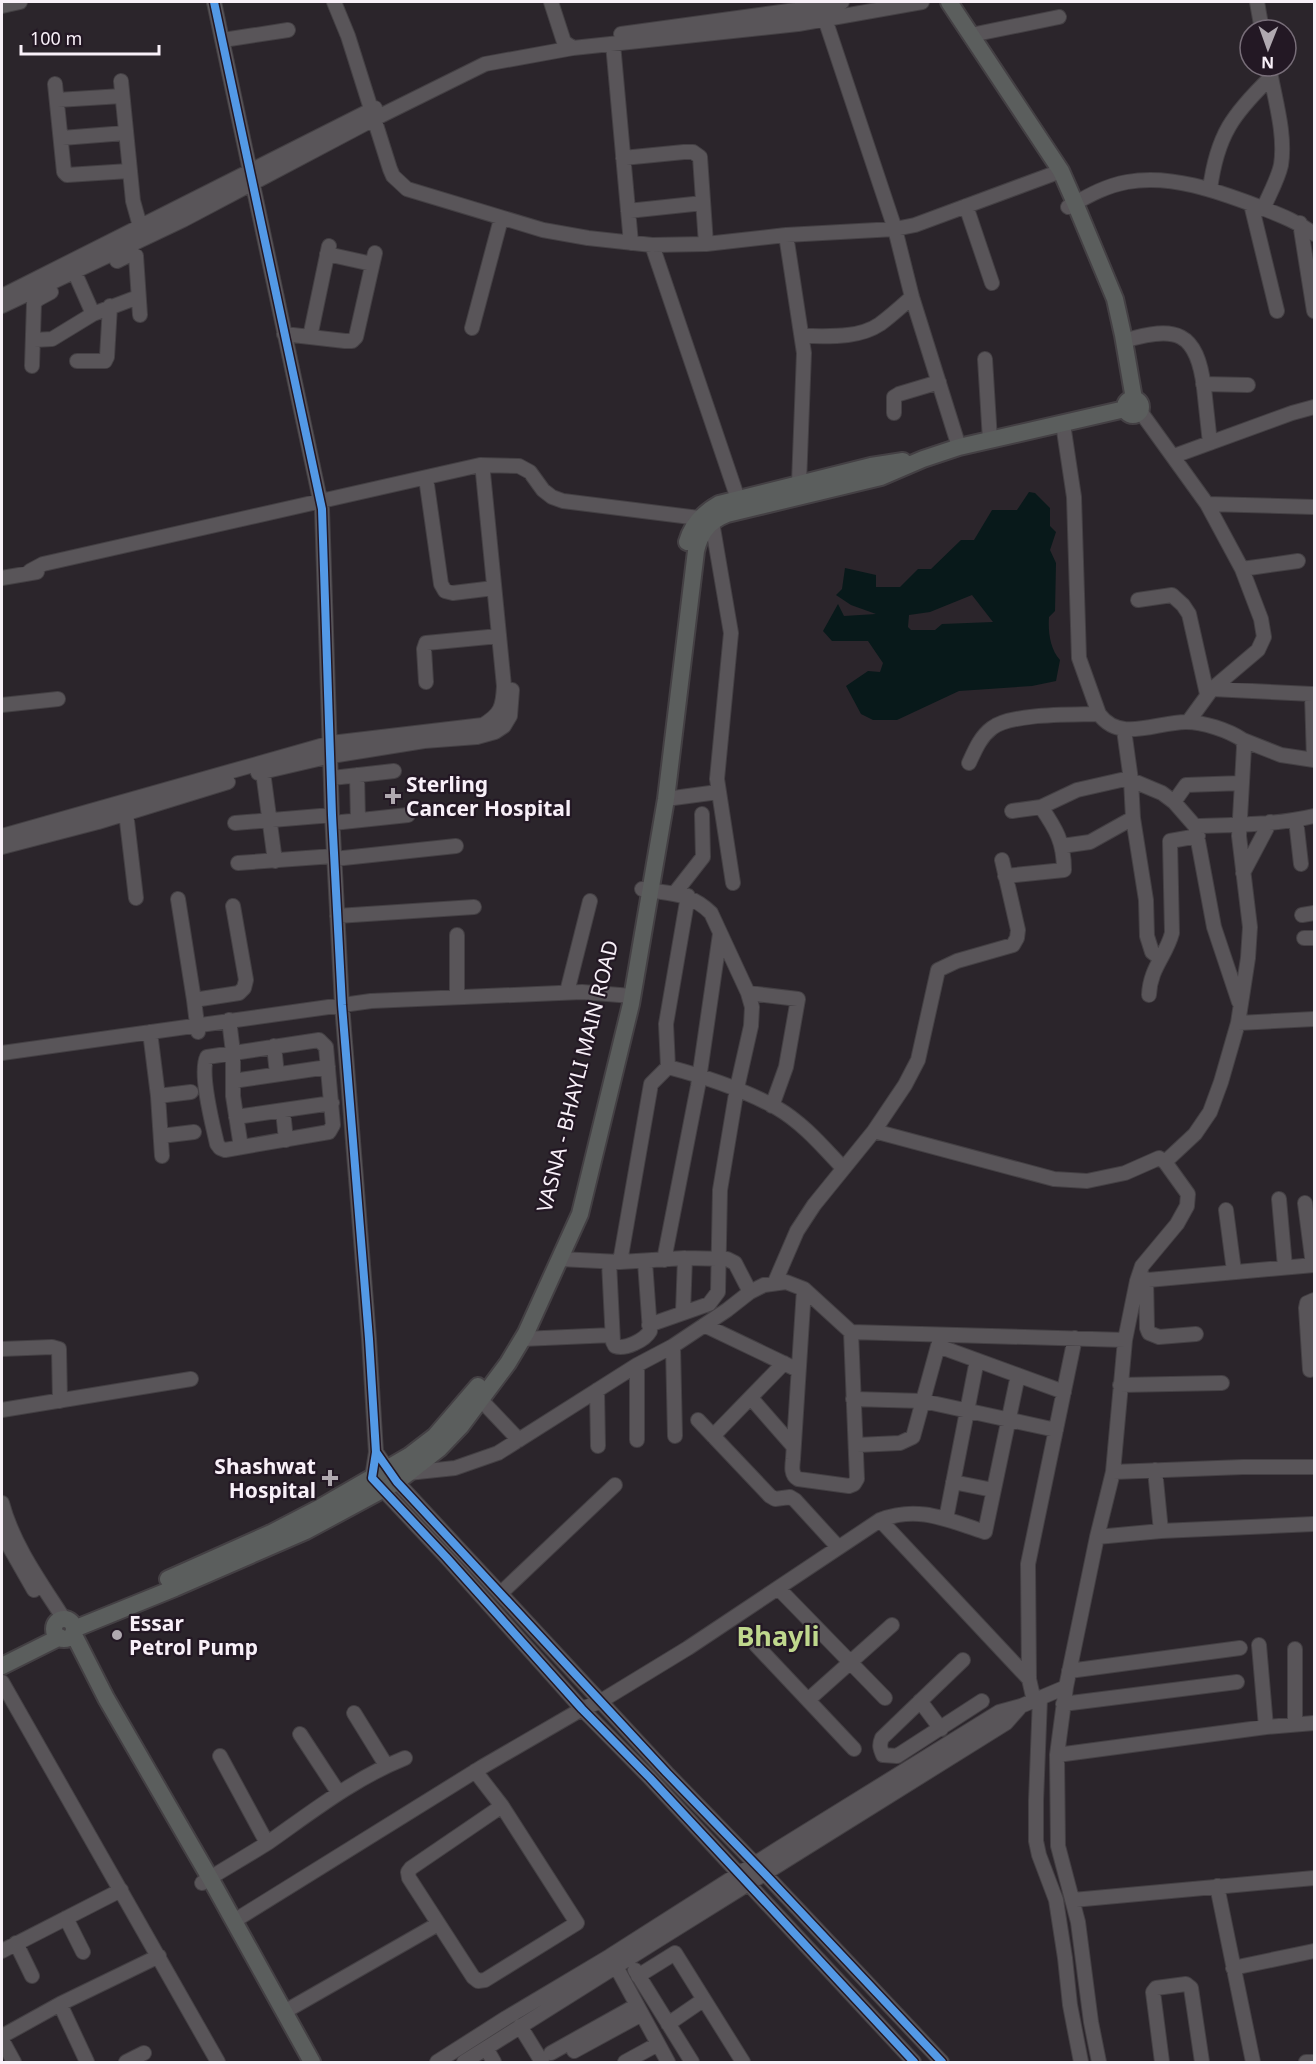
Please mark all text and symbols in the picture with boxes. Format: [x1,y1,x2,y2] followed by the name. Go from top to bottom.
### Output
[21,18,159,56] scale bar
[1238,18,1298,78] north arrow
[30,26,82,50] text: 100 m
[1261,52,1274,74] text: N
[406,770,571,822] place label: Sterling Cancer Hospital
[384,787,402,805] marker: Sterling Cancer Hospital
[530,937,624,1215] street label: VASNA - BHAYLI MAIN ROAD
[214,1452,316,1504] place label: Shashwat Hospital
[321,1469,339,1487] marker: Shashwat Hospital
[129,1609,258,1661] place label: Essar Petrol Pump
[736,1617,820,1654] district label: Bhayli
[110,1628,124,1642] marker: Essar Petrol Pump

